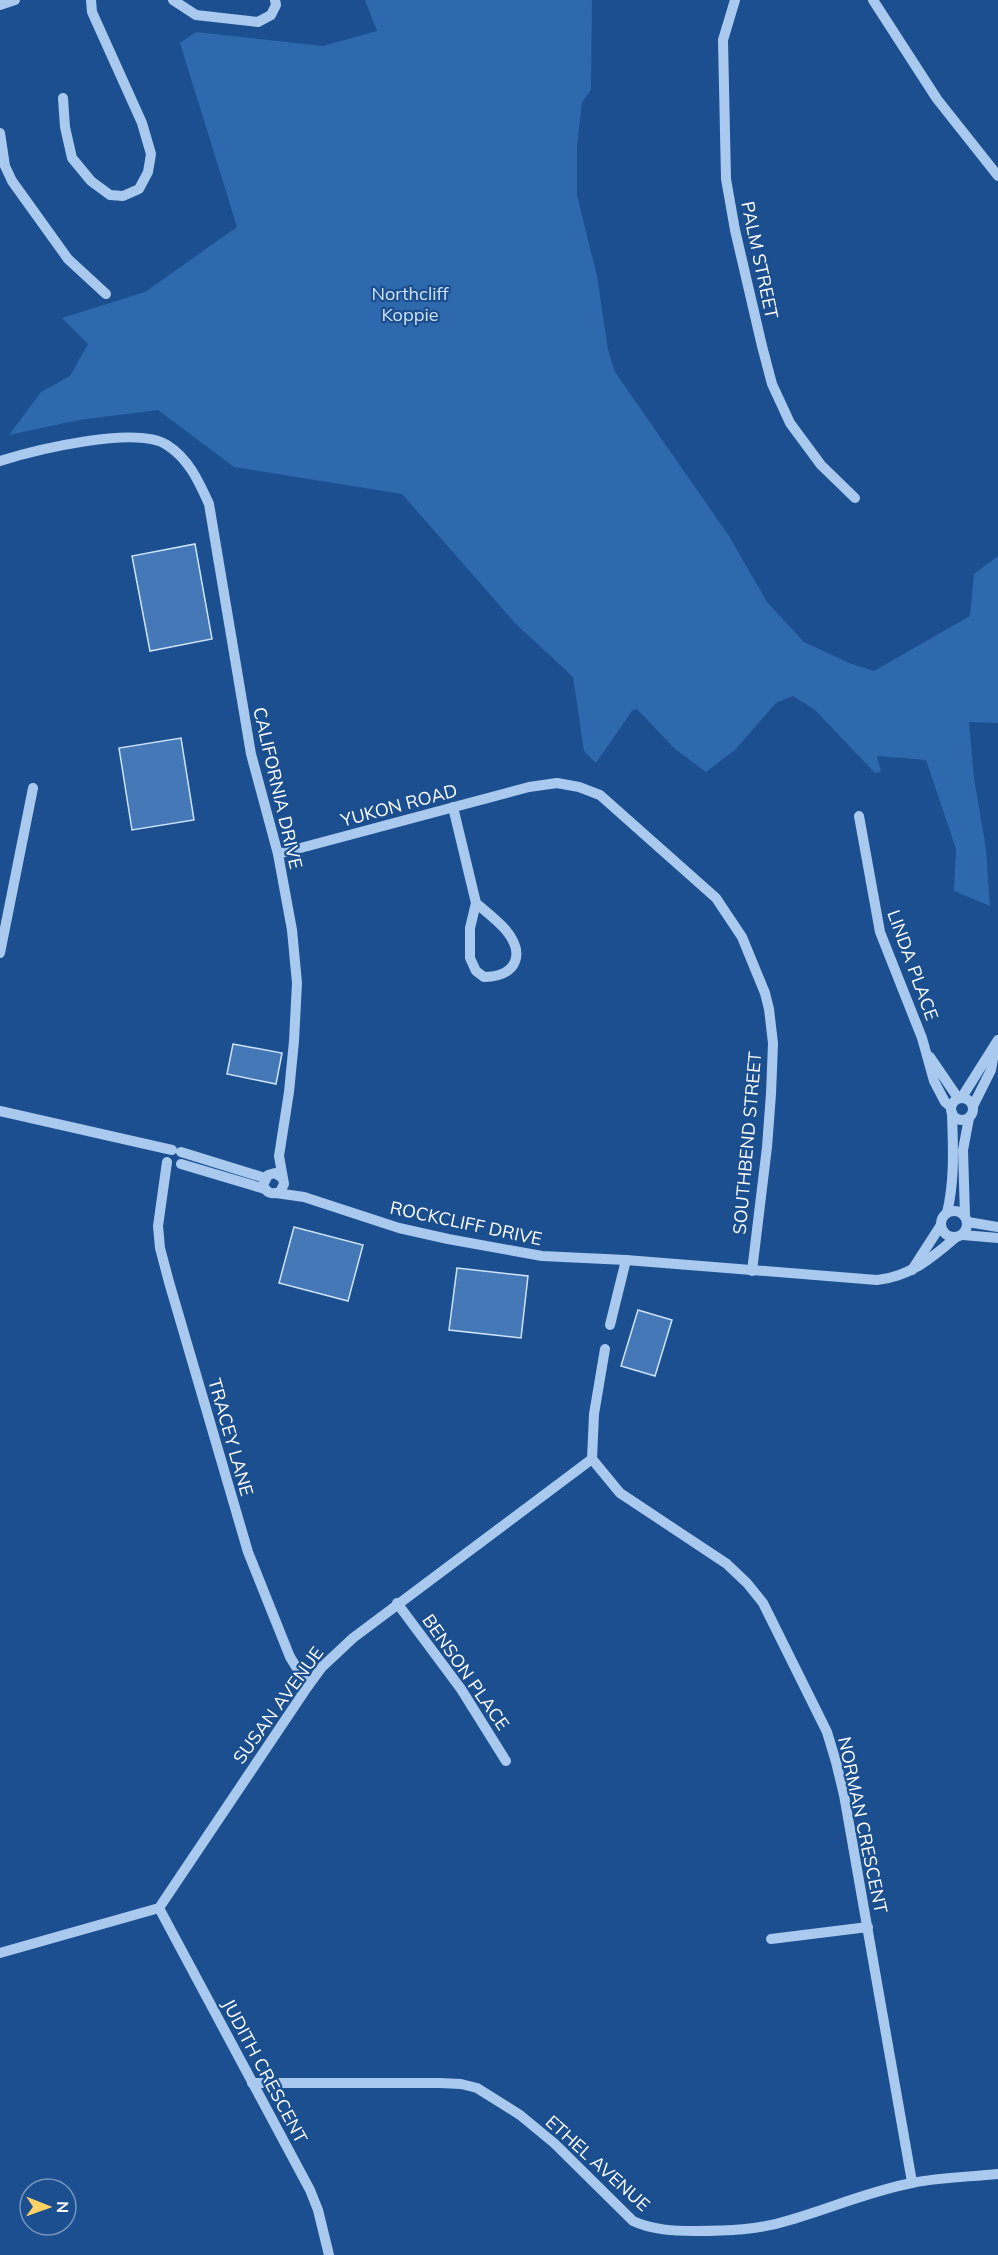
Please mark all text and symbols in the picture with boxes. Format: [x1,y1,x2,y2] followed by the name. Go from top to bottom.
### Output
[736,199,784,321] street label: PALM STREET
[372,282,449,326] park label: Northcliff Koppie
[248,705,308,871] street label: CALIFORNIA DRIVE
[337,778,460,832] street label: YUKON ROAD
[882,906,944,1024] street label: LINDA PLACE
[728,1051,766,1235] street label: SOUTHBEND STREET
[388,1196,544,1250] street label: ROCKCLIFF DRIVE
[203,1376,259,1498] street label: TRACEY LANE
[417,1609,515,1735] street label: BENSON PLACE
[228,1642,328,1768] street label: SUSAN AVENUE
[833,1734,893,1916] street label: NORMAN CRESCENT
[217,1995,313,2147] street label: JUDITH CRESCENT
[541,2110,655,2216] street label: ETHEL AVENUE
[18,2177,78,2237] north arrow
[53,2201,73,2213] text: N

